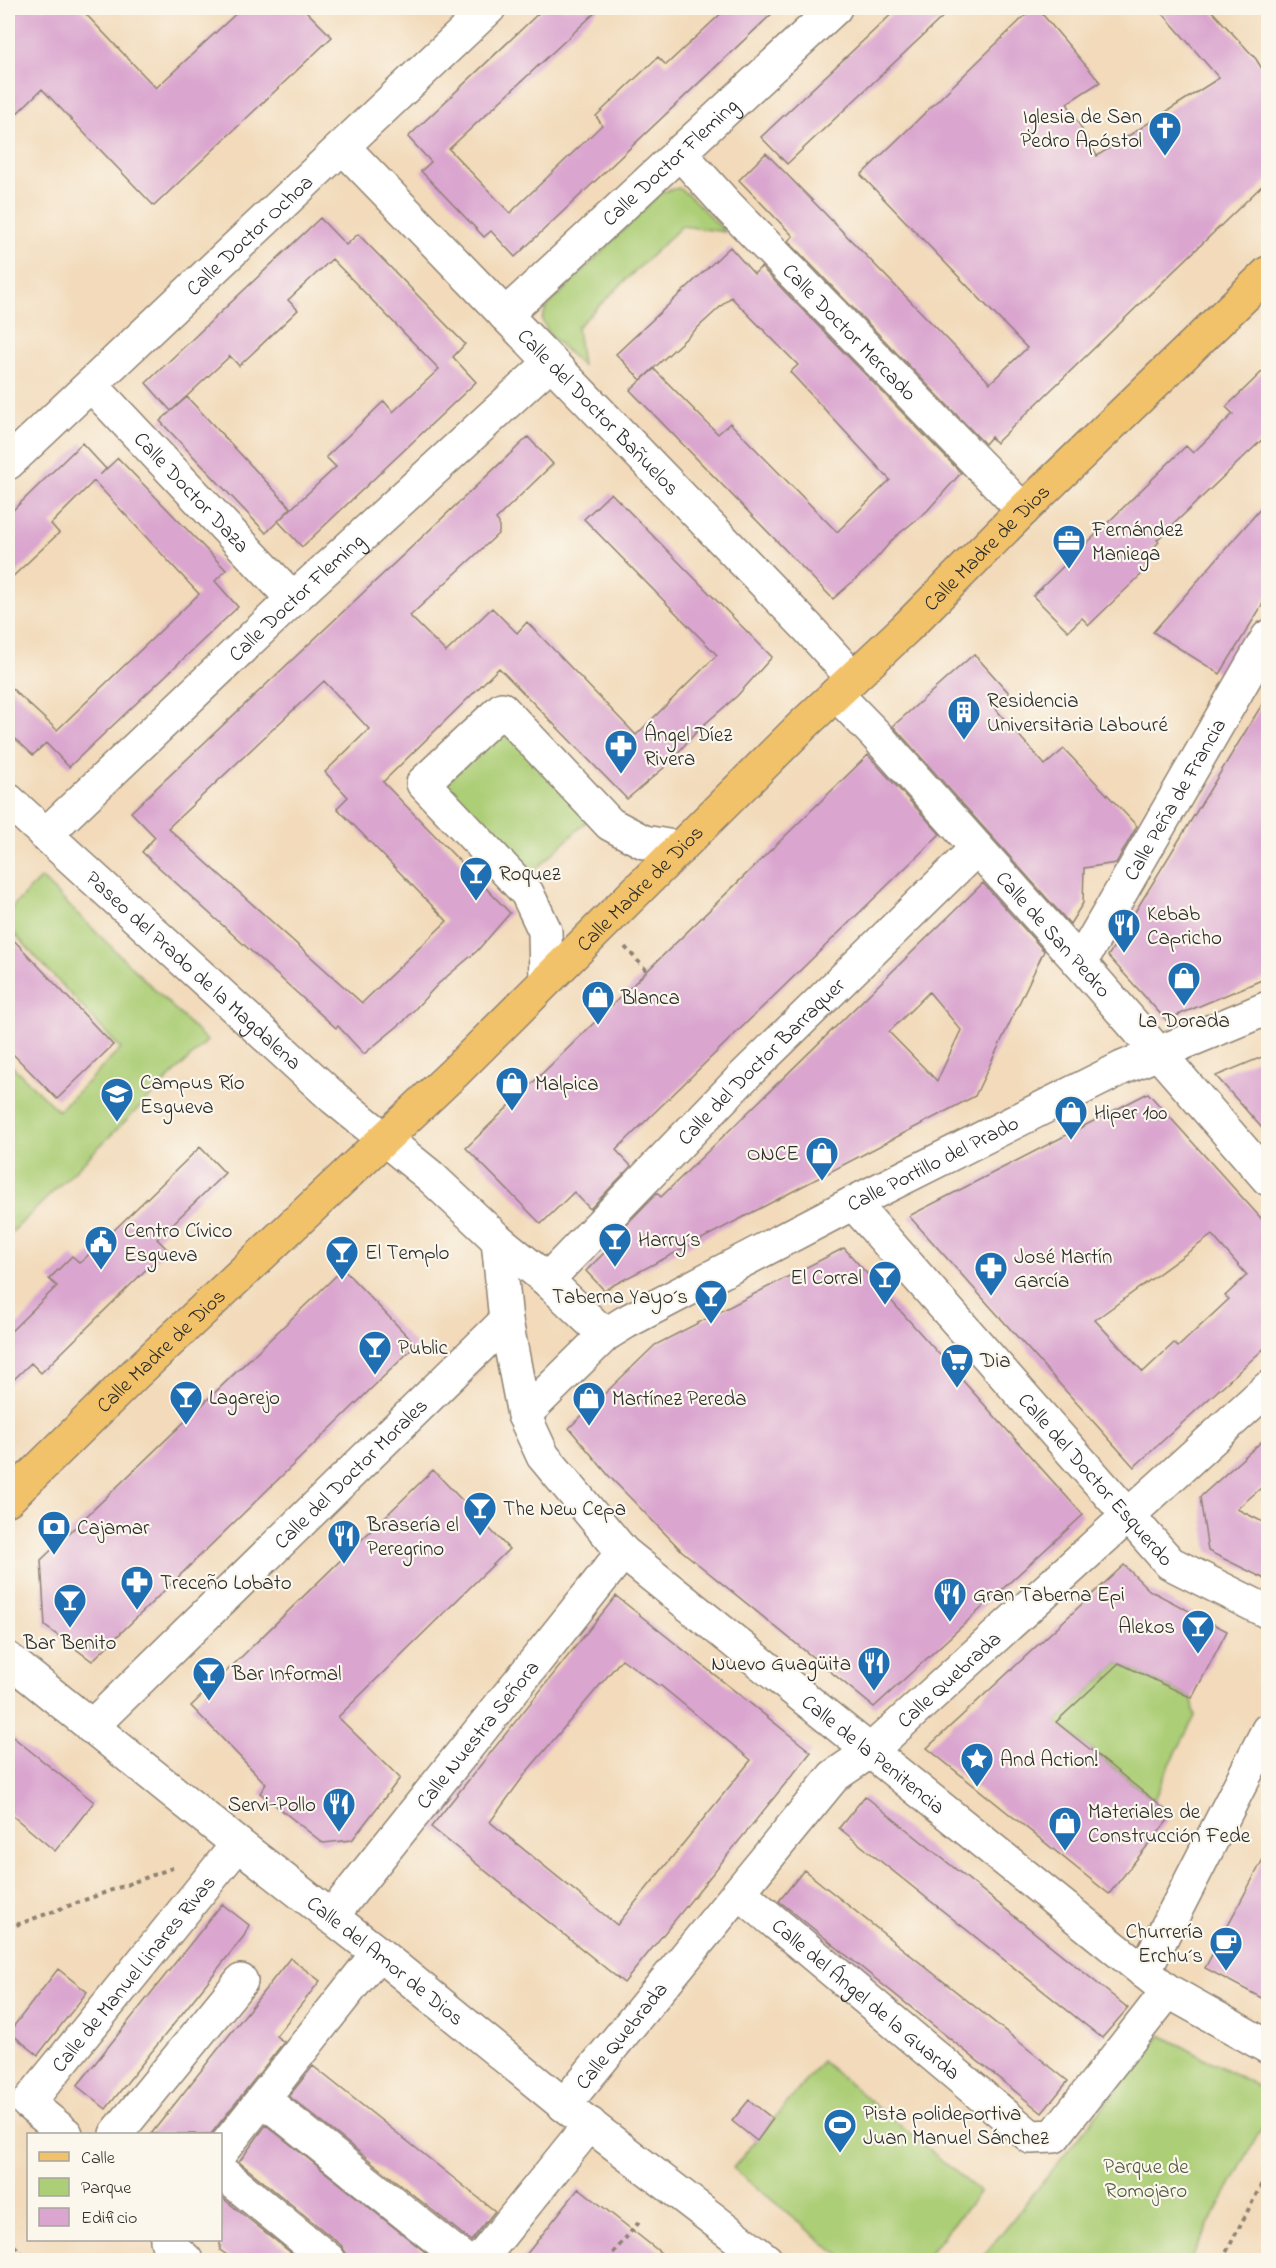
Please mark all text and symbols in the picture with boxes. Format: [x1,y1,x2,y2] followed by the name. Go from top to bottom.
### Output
[596,92,747,234] street label: Calle Doctor Fleming
[1020,103,1142,157] place label: Iglesia de San Pedro Apóstol
[1147,110,1183,157] church icon: Iglesia de San Pedro Apóstol
[180,169,321,304] street label: Calle Doctor Ochoa
[774,257,923,409] street label: Calle Doctor Mercado
[509,323,685,503] street label: Calle del Doctor Bañuelos
[126,426,255,561] street label: Calle Doctor Daza
[917,478,1058,619] street label: Calle Madre de Dios
[1091,516,1183,572] place label: Fernández Maniega
[1051,523,1087,570] office icon: Fernández Maniega
[223,527,374,670] street label: Calle Doctor Fleming
[987,687,1168,741] place label: Residencia Universitaria Labouré
[946,694,982,741] building icon: Residencia Universitaria Labouré
[1117,714,1235,887] street label: Calle Peña de Francia
[644,720,733,775] place label: Ángel Díez Rivera
[603,728,639,775] pharmacy icon: Ángel Díez Rivera
[571,819,712,960] street label: Calle Madre de Dios
[458,855,494,902] bar icon: Roquez
[499,860,561,890] place label: Roquez
[78,865,307,1078] street label: Paseo del Prado de la Magdalena
[987,865,1117,1005] street label: Calle de San Pedro
[1147,900,1222,954] place label: Kebab Capricho
[1106,907,1142,954] restaurant icon: Kebab Capricho
[1166,960,1202,1007] shop icon: La Dorada
[672,971,853,1153] street label: Calle del Doctor Barraquer
[580,979,616,1026] shop icon: Blanca
[620,984,680,1014] place label: Blanca
[1138,1007,1230,1037] place label: La Dorada
[494,1065,530,1112] shop icon: Malpica
[140,1069,245,1125] place label: Campus Río Esgueva
[535,1070,598,1100] place label: Malpica
[99,1076,135,1123] school or university icon: Campus Río Esgueva
[1053,1094,1089,1141] shop icon: Hiper 100
[1094,1099,1167,1129] place label: Hiper 100
[843,1109,1025,1220] street label: Calle Portillo del Prado
[804,1135,840,1182] shop icon: ONCE
[747,1140,799,1170] place label: ONCE
[124,1217,233,1273] place label: Centro Cívico Esgueva
[597,1221,633,1268] bar icon: Harry´s
[83,1224,119,1271] public building icon: Centro Cívico Esgueva
[638,1226,701,1258] place label: Harry´s
[324,1234,360,1281] bar icon: El Templo
[365,1239,450,1269] place label: El Templo
[1014,1243,1112,1297] place label: José Martín García
[973,1250,1009,1297] pharmacy icon: José Martín García
[867,1259,903,1306] bar icon: El Corral
[790,1264,862,1294] place label: El Corral
[693,1278,729,1325] bar icon: Taberna Yayo´s
[90,1283,233,1421] street label: Calle Madre de Dios
[552,1283,688,1315] place label: Taberna Yayo´s
[357,1329,393,1376] bar icon: Public
[398,1334,449,1364] place label: Public
[939,1342,975,1389] supermarket icon: Dia
[979,1347,1011,1377] place label: Dia
[168,1379,204,1426] bar icon: Lagarejo
[571,1380,607,1427] shop icon: Martínez Pereda
[209,1384,280,1416] place label: Lagarejo
[612,1385,747,1415] place label: Martínez Pereda
[1010,1387,1180,1574] street label: Calle del Doctor Esquerdo
[268,1392,436,1557] street label: Calle del Doctor Morales
[462,1490,498,1537] bar icon: The New Cepa
[503,1495,626,1525] place label: The New Cepa
[36,1509,72,1556] bank icon: Cajamar
[366,1511,459,1567] place label: Brasería el Peregrino
[77,1514,150,1544] place label: Cajamar
[326,1518,362,1565] restaurant icon: Brasería el Peregrino
[119,1564,155,1611] pharmacy icon: Treceño Lobato
[160,1569,292,1599] place label: Treceño Lobato
[932,1576,968,1623] restaurant icon: Gran Taberna Epi
[973,1581,1125,1611] place label: Gran Taberna Epi
[52,1582,88,1629] bar icon: Bar Benito
[1180,1608,1216,1655] bar icon: Alekos
[1118,1613,1175,1643] place label: Alekos
[891,1625,1009,1736] street label: Calle Quebrada
[23,1629,117,1659] place label: Bar Benito
[856,1645,892,1692] restaurant icon: Nuevo Guagüita
[711,1650,851,1682] place label: Nuevo Guagüita
[191,1655,227,1702] bar icon: Bar Informal
[410,1655,548,1816] street label: Calle Nuestra Señora
[231,1660,342,1690] place label: Bar Informal
[794,1688,951,1823] street label: Calle de la Penitencia
[959,1741,995,1788] place icon: And Action!
[1000,1746,1098,1776] place label: And Action!
[321,1786,357,1833] restaurant icon: Servi-Pollo
[228,1791,316,1821] place label: Servi-Pollo
[1088,1798,1251,1852] place label: Materiales de Construcción Fede
[1047,1805,1083,1852] shop icon: Materiales de Construcción Fede
[45,1869,224,2080] street label: Calle de Manuel Linares Rivas
[299,1890,469,2034] street label: Calle del Amor de Dios
[764,1912,966,2088] street label: Calle del Ángel de la Guarda
[1125,1918,1203,1972] place label: Churrería Erchu´s
[1208,1925,1244,1972] cafe icon: Churrería Erchu´s
[569,1976,676,2097] street label: Calle Quebrada
[863,2100,1049,2154] place label: Pista polideportiva Juan Manuel Sánchez
[822,2107,858,2154] sports icon: Pista polideportiva Juan Manuel Sánchez
[27,2133,222,2241] legend
[81,2146,116,2172] text: Calle
[1103,2153,1189,2207] park label: Parque de Romojaro
[81,2176,132,2202] text: Parque
[81,2206,137,2232] text: Edificio

